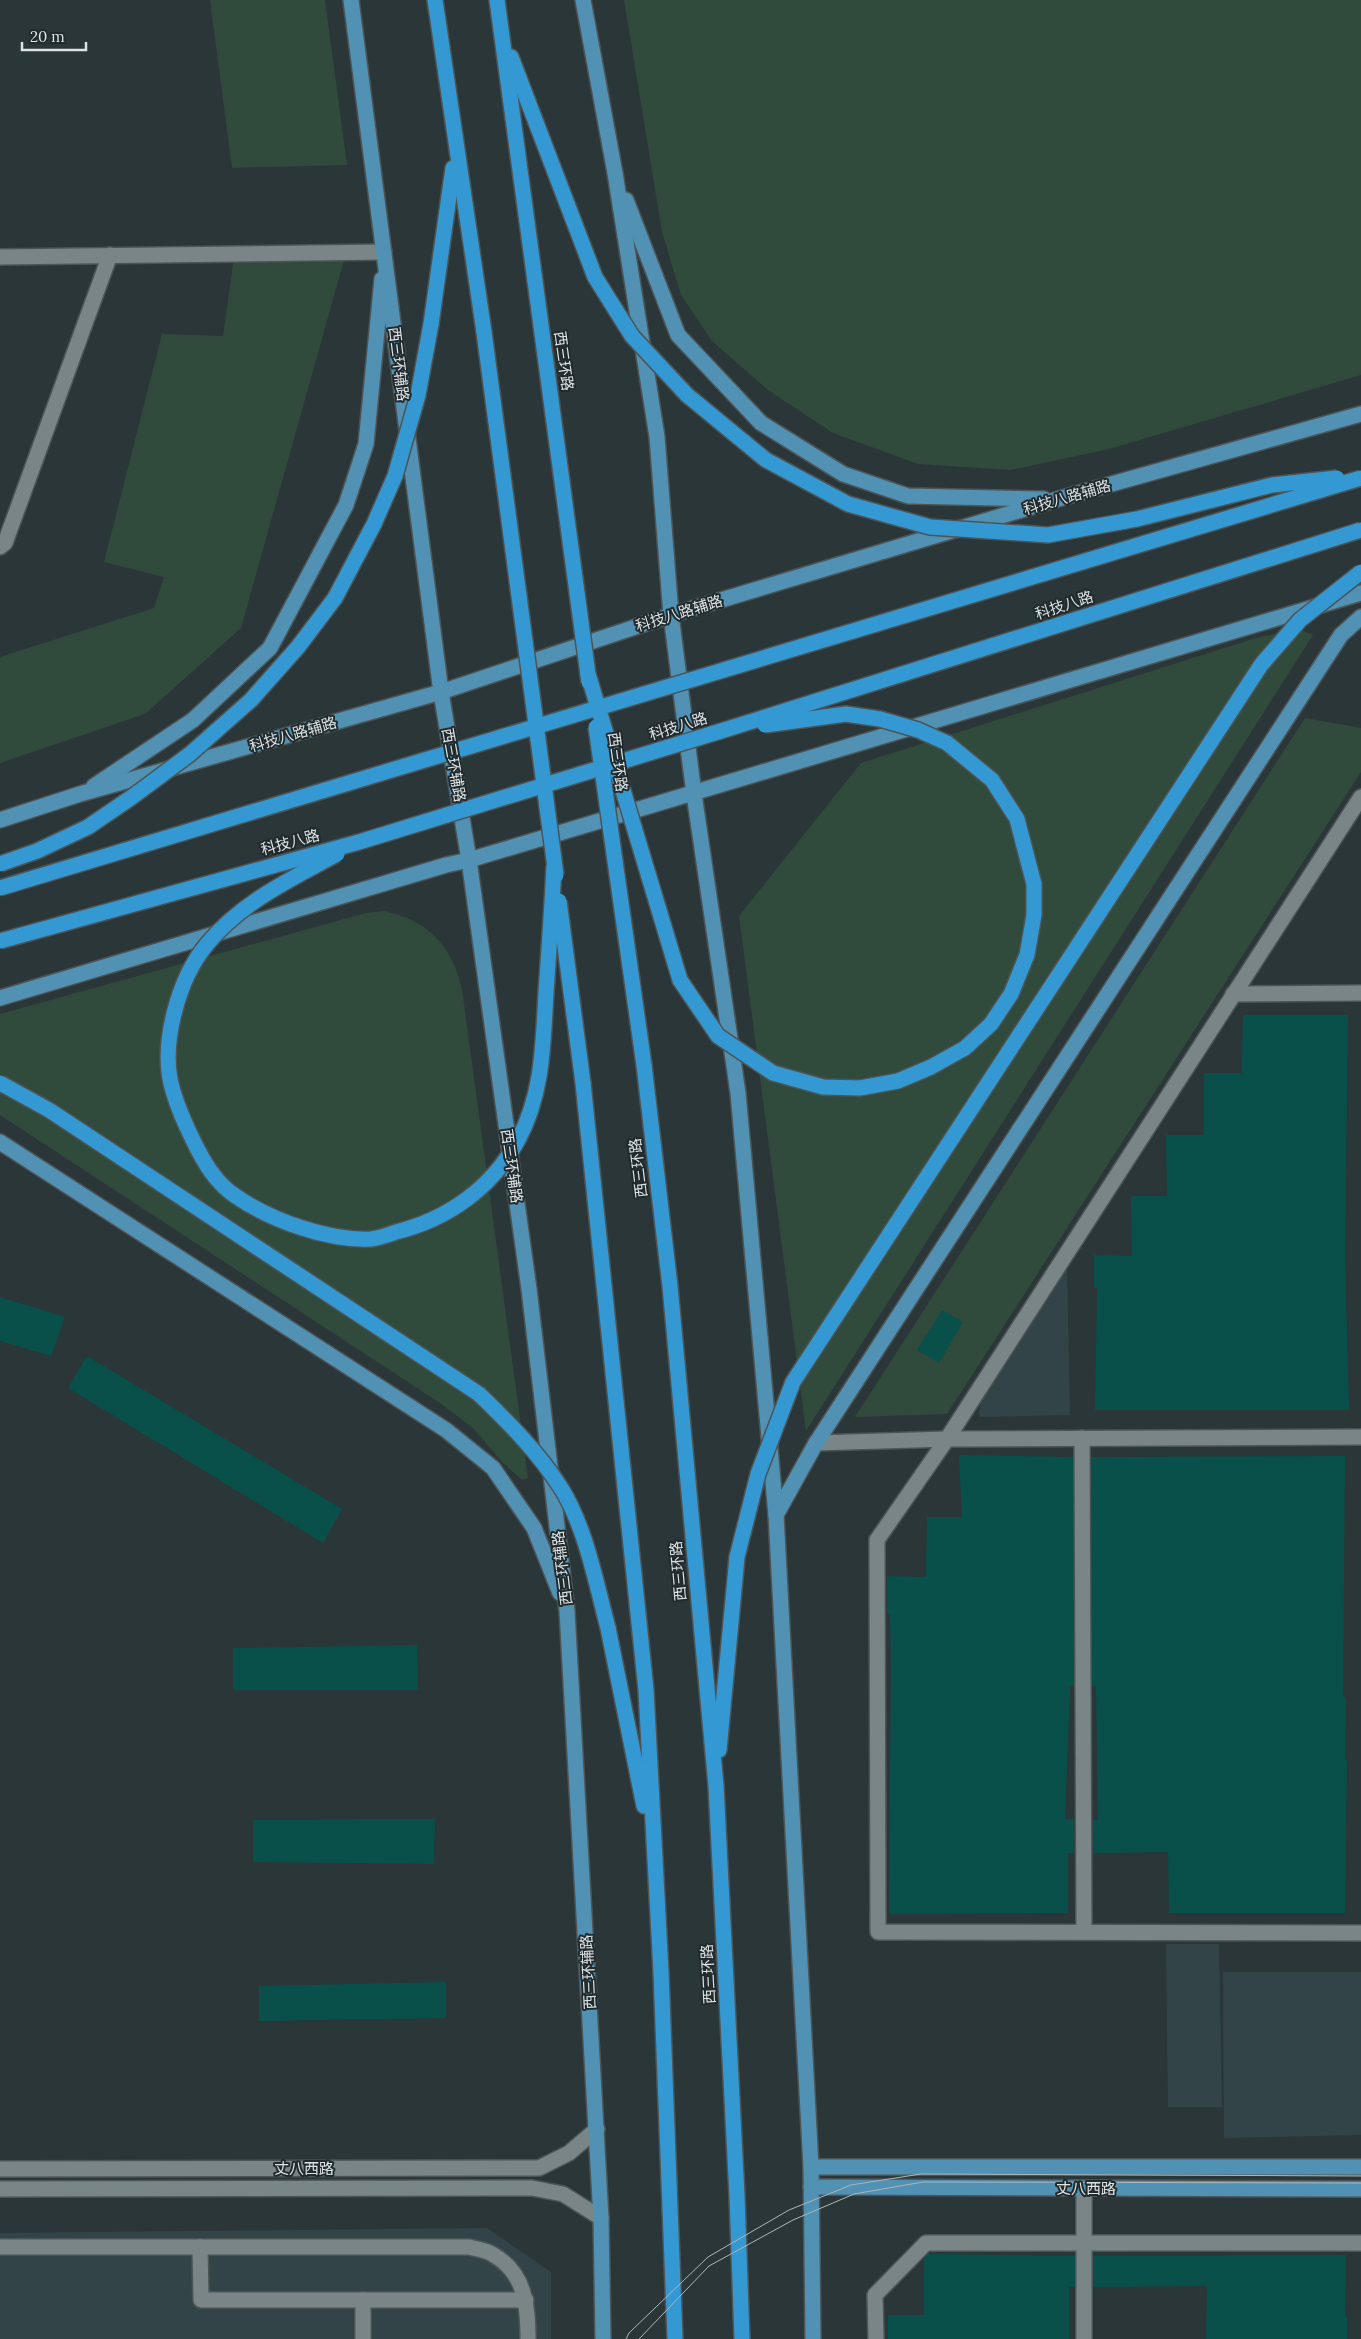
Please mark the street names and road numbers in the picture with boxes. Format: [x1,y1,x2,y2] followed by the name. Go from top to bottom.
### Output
[385,326,413,402] street label: 西三环辅路
[550,330,578,392] street label: 西三环路
[1021,475,1113,519] street label: 科技八路辅路
[1033,587,1095,623] street label: 科技八路
[633,591,725,635] street label: 科技八路辅路
[647,708,709,744] street label: 科技八路
[247,712,339,756] street label: 科技八路辅路
[438,726,470,804] street label: 西三环辅路
[604,731,632,793] street label: 西三环路
[259,825,321,859] street label: 科技八路
[497,1128,527,1204] street label: 西三环辅路
[625,1137,651,1199] street label: 西三环路
[548,1530,576,1606] street label: 西三环辅路
[666,1540,690,1602] street label: 西三环路
[577,1934,599,2010] street label: 西三环辅路
[697,1944,719,2004] street label: 西三环路
[274,2159,334,2178] street label: 丈八西路
[1056,2179,1116,2198] street label: 丈八西路

